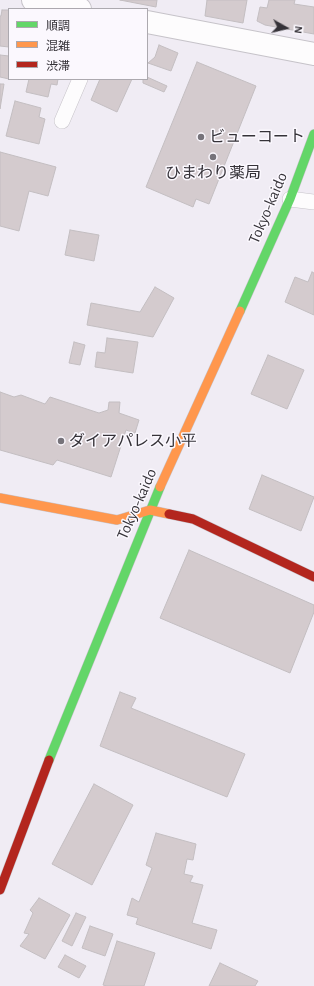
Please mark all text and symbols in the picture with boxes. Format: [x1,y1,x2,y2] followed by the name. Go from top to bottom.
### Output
[8,8,148,80] legend
[266,8,306,48] north arrow
[46,20,70,32] text: 順調
[292,25,304,34] text: N
[46,40,70,52] text: 混雑
[46,60,70,72] text: 渋滞
[209,127,305,147] place label: ビューコート
[196,132,206,142] marker: ビューコート
[208,152,218,162] marker: ひまわり薬局
[165,163,261,183] place label: ひまわり薬局
[244,169,292,247] street label: Tokyo-kaido
[69,431,197,451] place label: ダイアパレス小平
[56,436,66,446] marker: ダイアパレス小平
[113,466,161,542] street label: Tokyo-kaido

